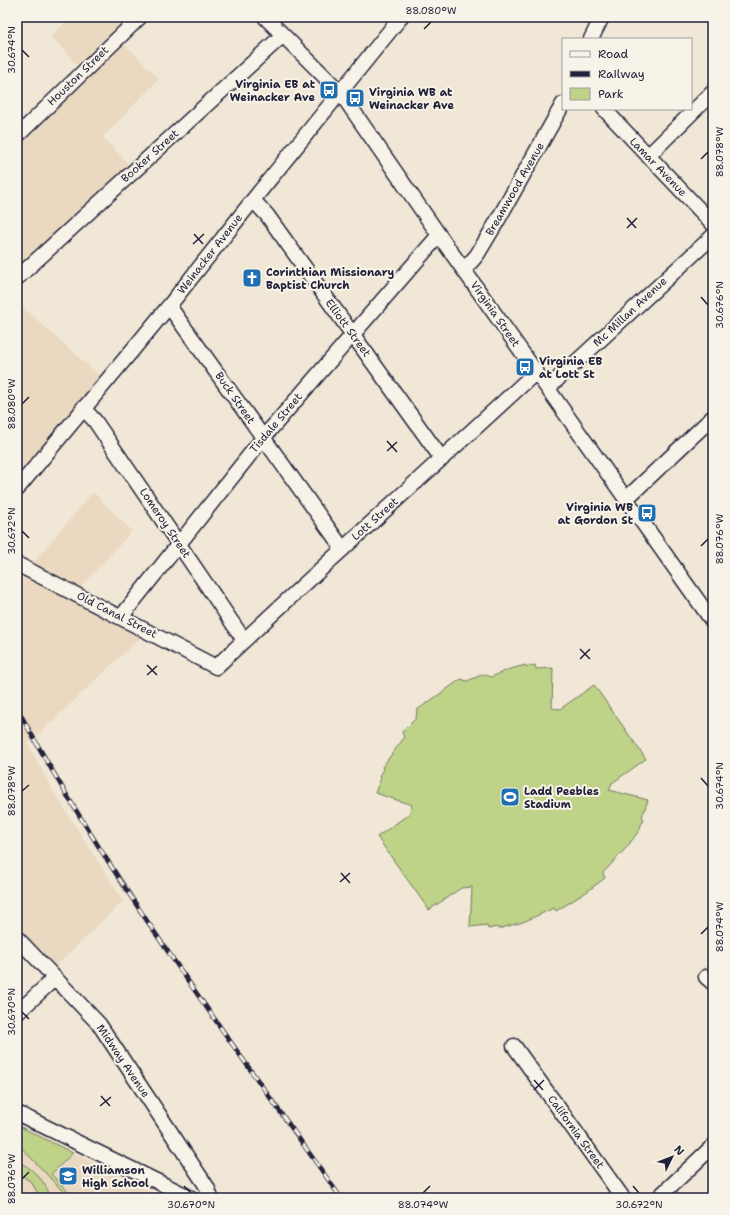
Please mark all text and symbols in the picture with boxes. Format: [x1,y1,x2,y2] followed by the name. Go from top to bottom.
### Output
[405,4,457,17] text: 88.080°W
[5,26,18,74] text: 30.674°N
[562,38,692,110] legend
[44,43,112,109] street label: Houston Street
[598,46,629,62] text: Road
[598,66,645,82] text: Railway
[230,77,316,105] place label: Virginia EB at Weinacker Ave
[318,79,340,101] bus stop icon: Virginia EB at Weinacker Ave
[369,85,455,113] place label: Virginia WB at Weinacker Ave
[598,86,624,102] text: Park
[344,87,366,109] bus stop icon: Virginia WB at Weinacker Ave
[118,126,182,186] street label: Booker Street
[713,126,726,177] text: 88.078°W
[626,134,690,200] street label: Lamar Avenue
[482,140,548,238] street label: Breamwood Avenue
[174,211,246,297] street label: Weinacker Avenue
[266,265,395,293] place label: Corinthian Missionary Baptist Church
[241,267,263,289] church icon: Corinthian Missionary Baptist Church
[590,274,670,350] street label: Mc Millan Avenue
[467,278,523,350] street label: Virginia Street
[713,281,726,329] text: 30.676°N
[322,296,374,360] street label: Elliott Street
[539,354,602,382] place label: Virginia EB at Lott St
[514,356,536,378] bus stop icon: Virginia EB at Lott St
[212,369,259,427] street label: Buck Street
[5,378,18,430] text: 88.080°W
[246,390,306,456] street label: Tisdale Street
[136,485,194,561] street label: Lomeroy Street
[348,494,402,544] street label: Lott Street
[558,500,634,528] place label: Virginia WB at Gordon St
[636,502,658,524] bus stop icon: Virginia WB at Gordon St
[5,507,18,555] text: 30.672°N
[713,513,726,564] text: 88.076°W
[74,588,160,642] street label: Old Canal Street
[713,762,726,810] text: 30.674°N
[5,765,18,816] text: 88.078°W
[524,784,599,812] place label: Ladd Peebles Stadium
[499,786,521,808] sports icon: Ladd Peebles Stadium
[713,901,726,952] text: 88.074°W
[5,988,18,1036] text: 30.670°N
[93,1021,153,1101] street label: Midway Avenue
[544,1092,608,1172] street label: California Street
[652,1137,692,1177] north arrow
[670,1142,688,1159] text: N
[5,1153,18,1204] text: 88.076°W
[82,1163,149,1191] place label: Williamson High School
[57,1165,79,1187] school or university icon: Williamson High School
[167,1198,215,1211] text: 30.670°N
[398,1198,449,1211] text: 88.074°W
[615,1198,663,1211] text: 30.672°N

